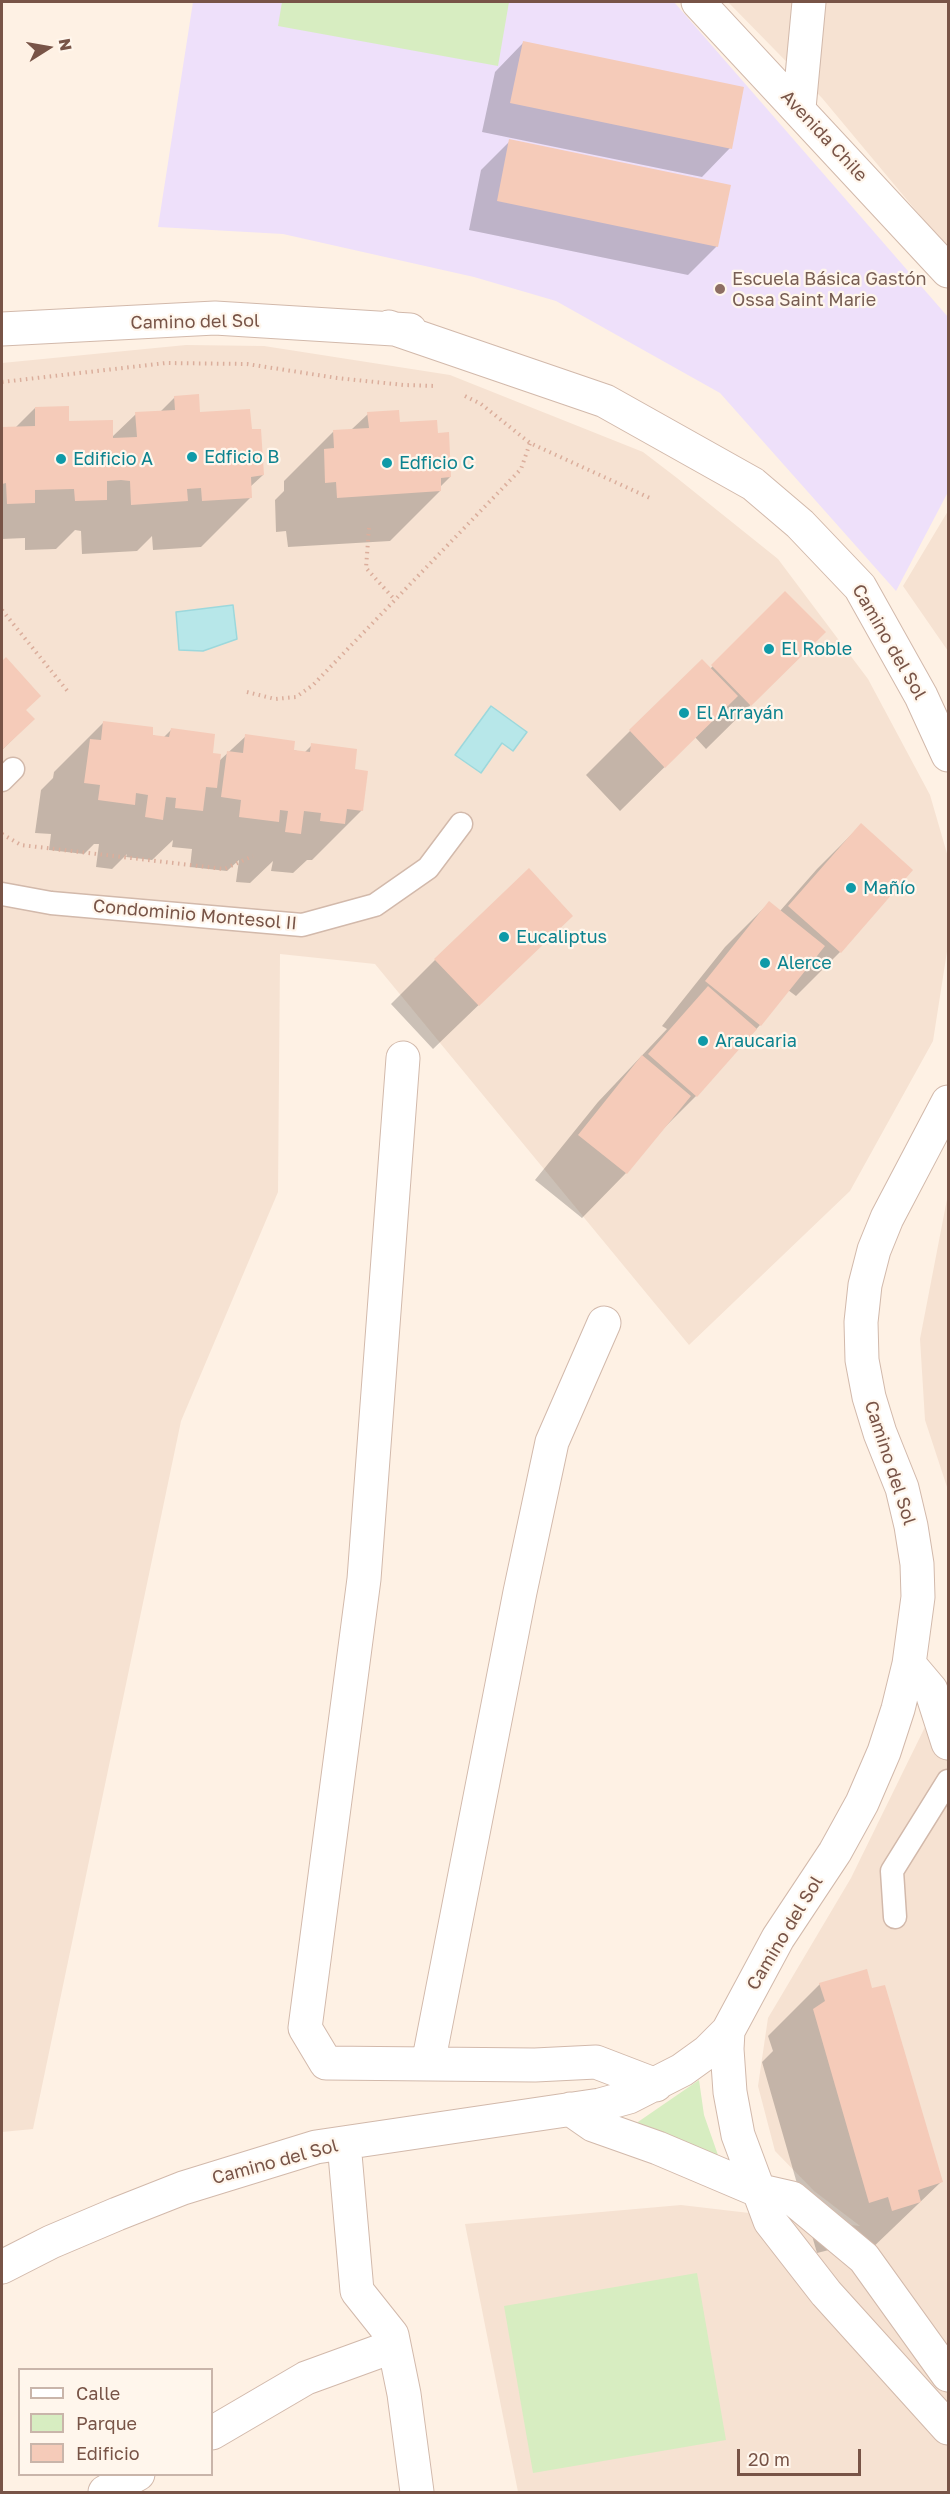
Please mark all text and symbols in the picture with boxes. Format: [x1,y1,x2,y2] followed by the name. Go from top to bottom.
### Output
[18,18,78,78] north arrow
[55,37,77,52] text: N
[776,86,872,186] street label: Avenida Chile
[732,268,927,310] place label: Escuela Básica Gastón Ossa Saint Marie
[713,282,727,296] marker: Escuela Básica Gastón Ossa Saint Marie
[130,310,260,334] street label: Camino del Sol
[204,446,279,468] place label: Edficio B
[73,448,153,470] place label: Edificio A
[185,450,199,464] marker: Edficio B
[54,452,68,466] marker: Edificio A
[399,452,474,474] place label: Edficio C
[380,456,394,470] marker: Edficio C
[847,581,931,703] street label: Camino del Sol
[781,638,852,660] place label: El Roble
[762,642,776,656] marker: El Roble
[696,702,784,724] place label: El Arrayán
[677,706,691,720] marker: El Arrayán
[863,877,915,899] place label: Mañío
[844,881,858,895] marker: Mañío
[92,895,298,935] street label: Condominio Montesol II
[516,926,607,948] place label: Eucaliptus
[497,930,511,944] marker: Eucaliptus
[777,952,832,974] place label: Alerce
[758,956,772,970] marker: Alerce
[715,1030,797,1052] place label: Araucaria
[696,1034,710,1048] marker: Araucaria
[860,1398,920,1528] street label: Camino del Sol
[742,1872,828,1994] street label: Camino del Sol
[210,2135,340,2189] street label: Camino del Sol
[18,2368,213,2476] legend
[76,2382,120,2404] text: Calle
[76,2412,137,2434] text: Parque
[740,2437,864,2475] scale bar
[76,2442,140,2464] text: Edificio
[748,2448,790,2470] text: 20 m

